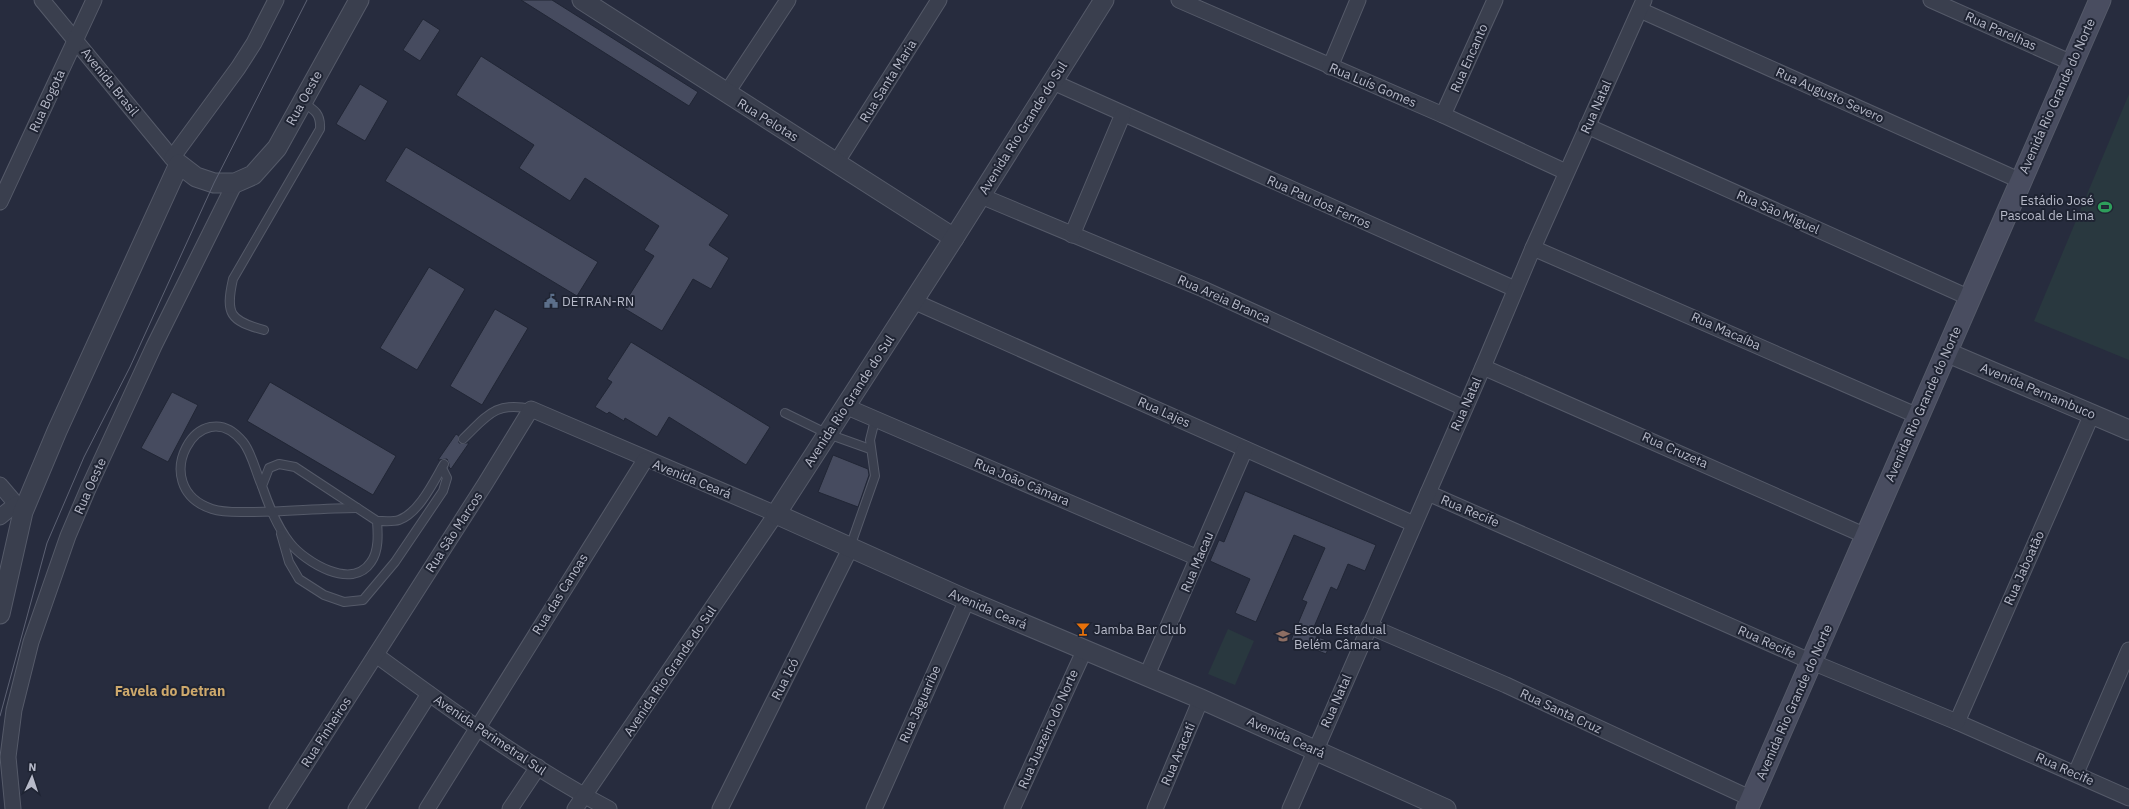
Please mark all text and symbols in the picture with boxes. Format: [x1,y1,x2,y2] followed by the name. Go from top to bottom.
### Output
[1963,8,2039,54] street label: Rua Parelhas
[2015,16,2099,176] street label: Avenida Rio Grande do Norte
[1446,21,1492,95] street label: Rua Encanto
[856,36,920,126] street label: Rua Santa Maria
[77,44,143,120] street label: Avenida Brasil
[975,58,1071,198] street label: Avenida Rio Grande do Sul
[1327,59,1419,111] street label: Rua Luís Gomes
[1773,63,1887,127] street label: Rua Augusto Severo
[25,67,69,135] street label: Rua Bogota
[282,68,326,128] street label: Rua Oeste
[1577,77,1616,136] street label: Rua Natal
[734,94,802,146] street label: Rua Pelotas
[1264,171,1374,233] street label: Rua Pau dos Ferros
[1734,186,1823,238] street label: Rua São Miguel
[2000,192,2094,224] place label: Estádio José Pascoal de Lima
[2097,199,2113,215] sports icon: Estádio José Pascoal de Lima
[1175,271,1273,327] street label: Rua Areia Branca
[543,293,559,309] public building icon: DETRAN-RN
[562,293,634,310] place label: DETRAN-RN
[1689,308,1763,354] street label: Rua Macaíba
[1881,324,1965,484] street label: Avenida Rio Grande do Norte
[800,331,898,470] street label: Avenida Rio Grande do Sul
[1978,359,2098,423] street label: Avenida Pernambuco
[1447,374,1486,433] street label: Rua Natal
[1135,393,1193,431] street label: Rua Lajes
[1639,428,1711,472] street label: Rua Cruzeta
[972,454,1072,510] street label: Rua João Câmara
[70,455,110,517] street label: Rua Oeste
[650,455,734,503] street label: Avenida Ceará
[422,488,486,576] street label: Rua São Marcos
[1438,491,1502,531] street label: Rua Recife
[2000,528,2048,608] street label: Rua Jaboatão
[1177,529,1217,595] street label: Rua Macau
[528,550,592,638] street label: Rua das Canoas
[946,585,1030,633] street label: Avenida Ceará
[620,602,720,740] street label: Avenida Rio Grande do Sul
[1075,621,1091,637] bar icon: Jamba Bar Club
[1094,621,1186,638] place label: Jamba Bar Club
[1294,621,1386,653] place label: Escola Estadual Belém Câmara
[1735,622,1799,662] street label: Rua Recife
[1752,622,1836,782] street label: Avenida Rio Grande do Norte
[1275,628,1291,644] school or university icon: Escola Estadual Belém Câmara
[767,655,803,703] street label: Rua Icó
[895,663,945,745] street label: Rua Jaguaribe
[1014,667,1082,791] street label: Rua Juazeiro do Norte
[1317,671,1356,730] street label: Rua Natal
[115,682,225,700] district label: Favela do Detran
[1517,685,1605,737] street label: Rua Santa Cruz
[430,691,550,779] street label: Avenida Perimetral Sul
[297,694,355,770] street label: Rua Pinheiros
[1244,712,1328,762] street label: Avenida Ceará
[1157,720,1199,788] street label: Rua Aracati
[2033,749,2097,789] street label: Rua Recife
[12,757,52,797] north arrow
[28,760,37,774] text: N

